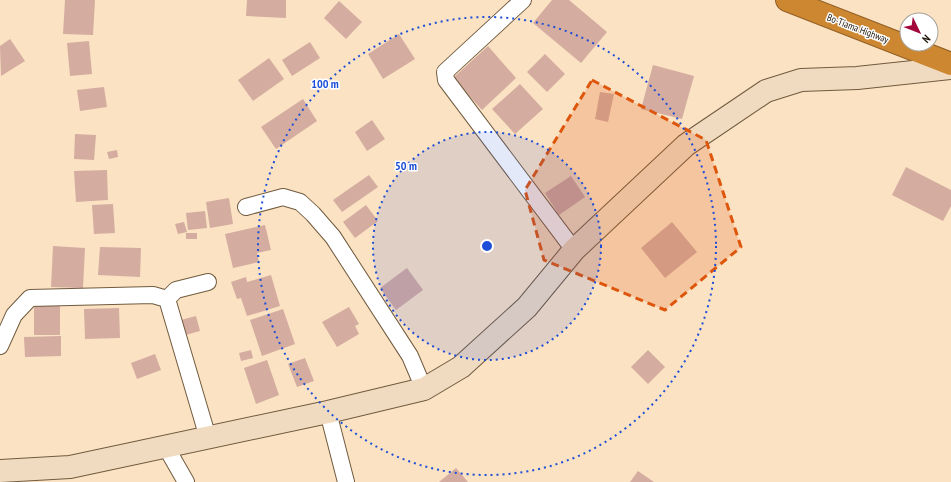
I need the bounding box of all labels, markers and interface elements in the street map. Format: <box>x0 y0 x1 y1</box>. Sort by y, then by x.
street label: Bo-Tiama Highway <box>825 11 891 46</box>
north arrow <box>899 12 939 52</box>
text: N <box>919 32 933 46</box>
text: 100 m <box>311 76 339 91</box>
text: 50 m <box>395 158 417 173</box>
centre of rings <box>480 239 494 253</box>

